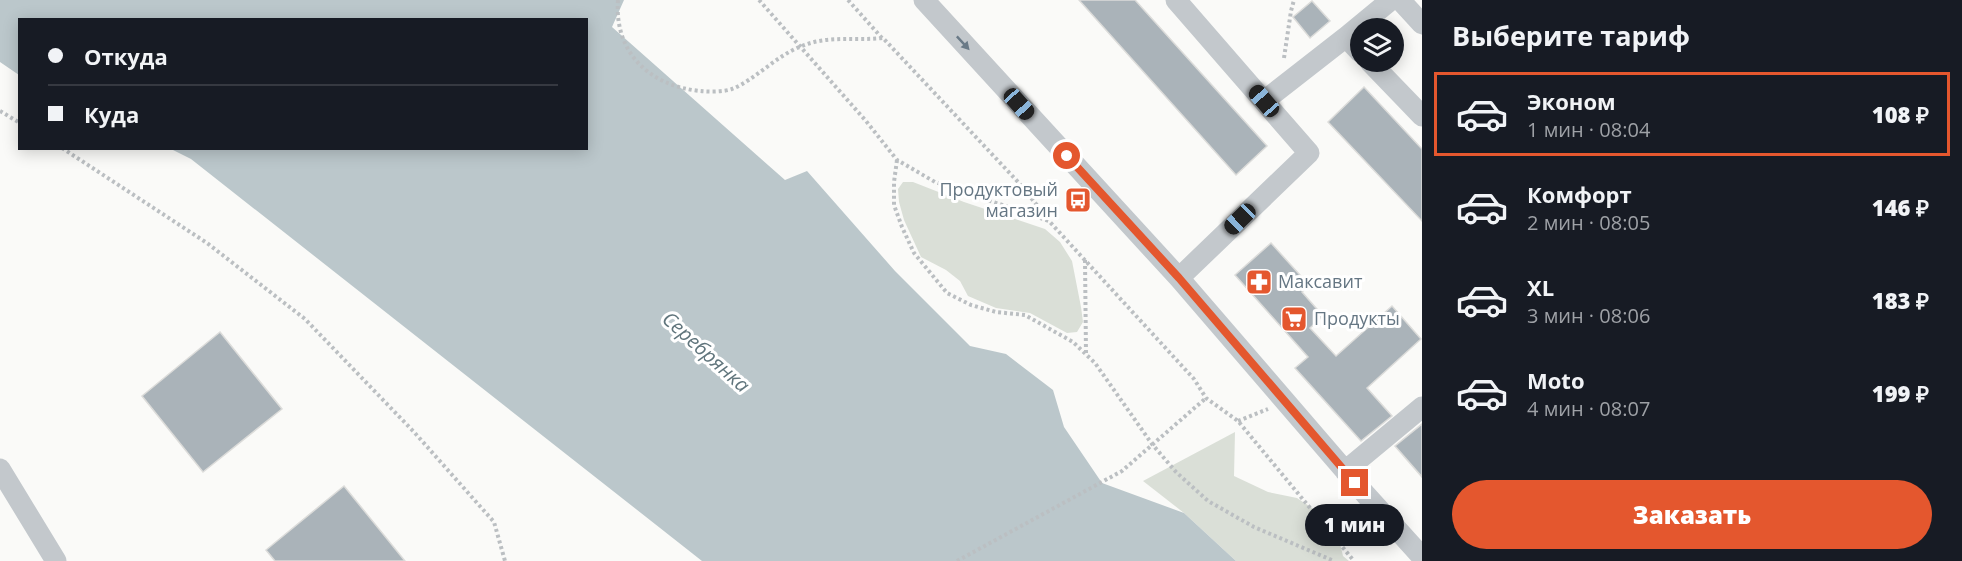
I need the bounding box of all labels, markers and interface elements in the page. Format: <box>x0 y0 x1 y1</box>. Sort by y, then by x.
text: Выберите тариф <box>1452 17 1690 54</box>
map controls <box>1350 18 1404 72</box>
button: layers <box>1350 18 1404 72</box>
one-way arrow <box>956 35 969 50</box>
text: Откуда <box>84 41 168 71</box>
car <box>1245 82 1283 120</box>
car <box>1000 85 1038 123</box>
text: Эконом <box>1527 86 1616 116</box>
icon: car <box>1455 87 1509 141</box>
text: Куда <box>84 99 139 129</box>
text: 108 ₽ <box>1872 99 1929 129</box>
text: 1 мин · 08:04 <box>1527 116 1650 143</box>
route start <box>1053 142 1080 169</box>
place label: Продуктовый магазин <box>939 177 1058 222</box>
text: Комфорт <box>1527 179 1632 209</box>
icon: car <box>1455 180 1509 234</box>
bus stop icon: Продуктовый магазин <box>1063 185 1093 215</box>
text: 146 ₽ <box>1872 192 1929 222</box>
car <box>1221 200 1259 238</box>
text: 2 мин · 08:05 <box>1527 209 1650 236</box>
pharmacy icon: Максавит <box>1244 267 1274 297</box>
place label: Максавит <box>1278 269 1363 293</box>
text: XL <box>1527 272 1554 302</box>
icon: car <box>1455 273 1509 327</box>
text: 183 ₽ <box>1872 285 1929 315</box>
text: 3 мин · 08:06 <box>1527 302 1650 329</box>
supermarket icon: Продукты <box>1279 304 1309 334</box>
water label: Серебрянка <box>657 305 756 398</box>
place label: Продукты <box>1314 306 1400 330</box>
text: Moto <box>1527 365 1585 395</box>
icon: car <box>1455 366 1509 420</box>
text: 199 ₽ <box>1872 378 1929 408</box>
text: 4 мин · 08:07 <box>1527 395 1650 422</box>
route end <box>1341 469 1368 496</box>
button: Заказать <box>1452 480 1932 549</box>
callout: 1 мин <box>1306 504 1404 546</box>
text: 1 мин <box>1324 511 1385 538</box>

